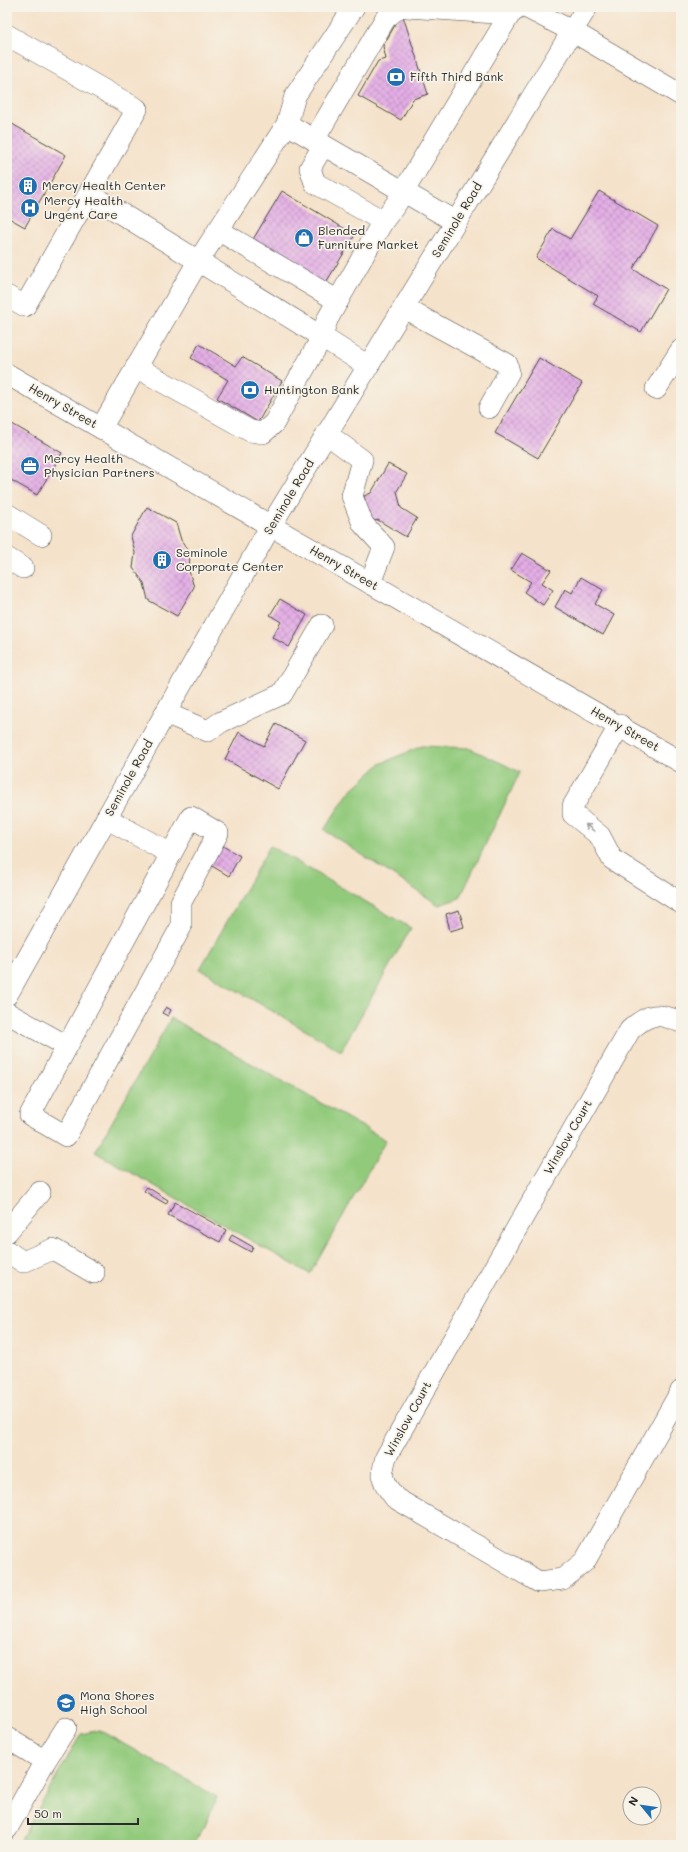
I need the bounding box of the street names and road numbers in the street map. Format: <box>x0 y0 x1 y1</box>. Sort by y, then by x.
street label: Seminole Road <box>427 178 485 260</box>
street label: Henry Street <box>26 379 101 431</box>
street label: Seminole Road <box>259 455 317 537</box>
street label: Henry Street <box>307 541 382 593</box>
street label: Henry Street <box>588 702 663 754</box>
street label: Seminole Road <box>100 736 156 819</box>
street label: Winslow Court <box>539 1096 595 1177</box>
street label: Winslow Court <box>380 1378 434 1459</box>

